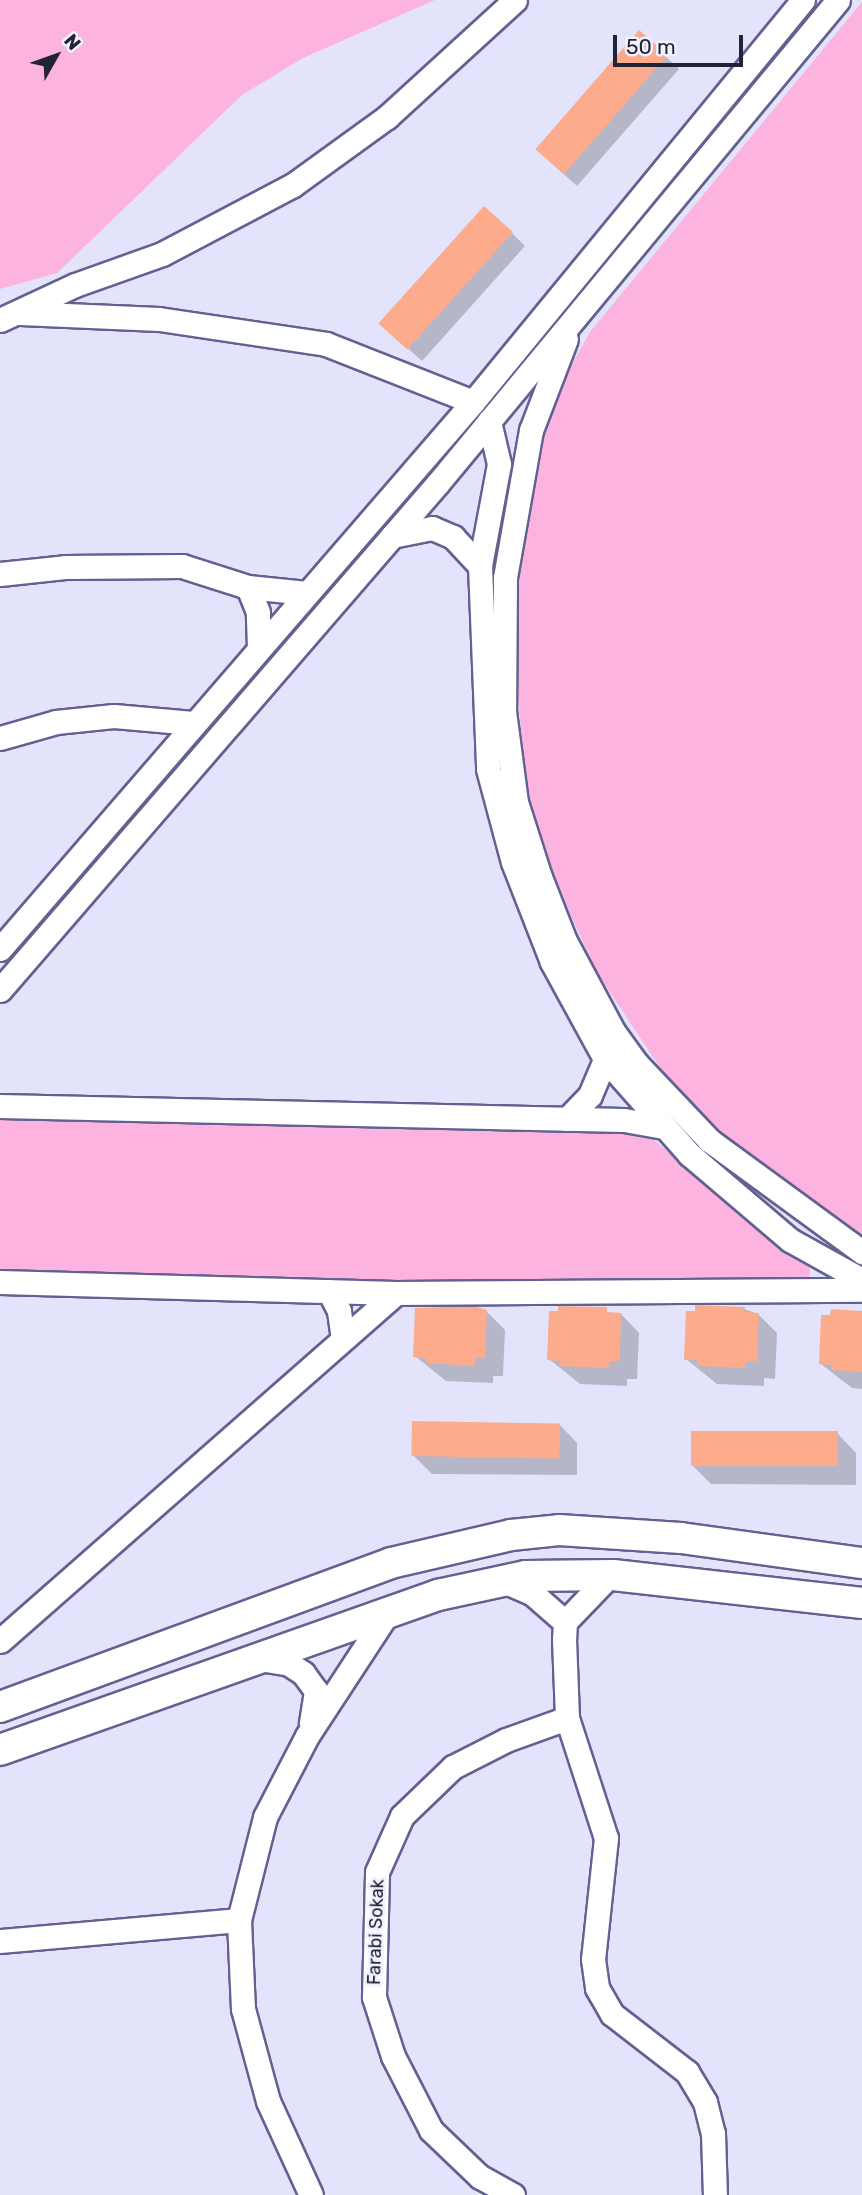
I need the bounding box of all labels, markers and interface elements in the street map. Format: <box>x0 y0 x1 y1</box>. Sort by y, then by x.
north arrow <box>21 21 91 91</box>
scale bar <box>617 21 746 65</box>
text: N <box>59 30 86 55</box>
text: 50 m <box>626 34 676 59</box>
street label: Farabi Sokak <box>363 1879 389 1985</box>

